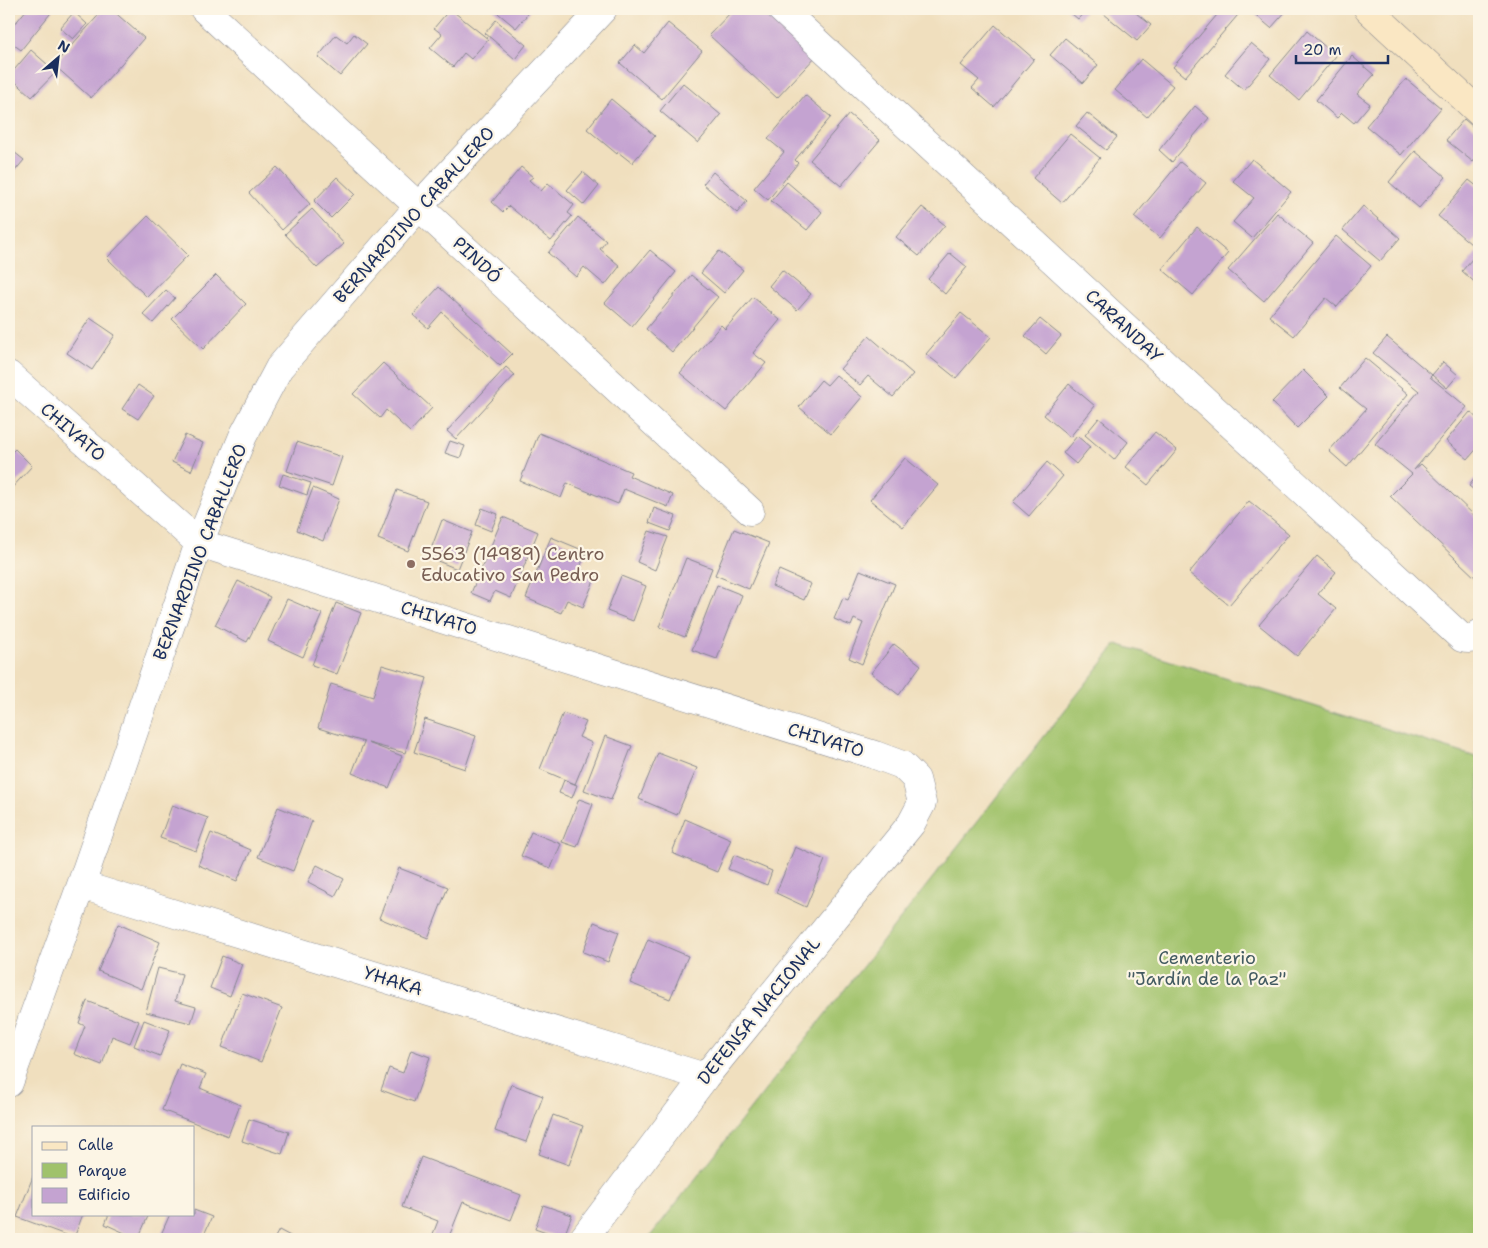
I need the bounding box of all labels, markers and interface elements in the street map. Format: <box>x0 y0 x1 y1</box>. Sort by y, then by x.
north arrow <box>32 32 82 82</box>
scale bar <box>1296 32 1388 64</box>
text: N <box>55 36 73 57</box>
text: 20 m <box>1303 40 1342 60</box>
street label: BERNARDINO CABALLERO <box>328 121 500 309</box>
street label: PINDÓ <box>447 231 507 289</box>
street label: CARANDAY <box>1080 284 1168 368</box>
street label: CHIVATO <box>35 397 111 467</box>
street label: BERNARDINO CABALLERO <box>148 440 252 664</box>
place label: 5563 (14989) Centro Educativo San Pedro <box>421 542 604 587</box>
marker: 5563 (14989) Centro Educativo San Pedro <box>405 558 417 570</box>
street label: CHIVATO <box>398 595 480 641</box>
street label: CHIVATO <box>785 717 867 763</box>
street label: DEFENSA NACIONAL <box>692 932 826 1090</box>
park label: Cementerio "Jardín de la Paz" <box>1128 946 1286 991</box>
street label: YHAKA <box>360 961 426 1001</box>
legend <box>32 1126 195 1216</box>
text: Calle <box>78 1135 114 1155</box>
text: Parque <box>78 1161 127 1181</box>
text: Edificio <box>78 1185 130 1205</box>

